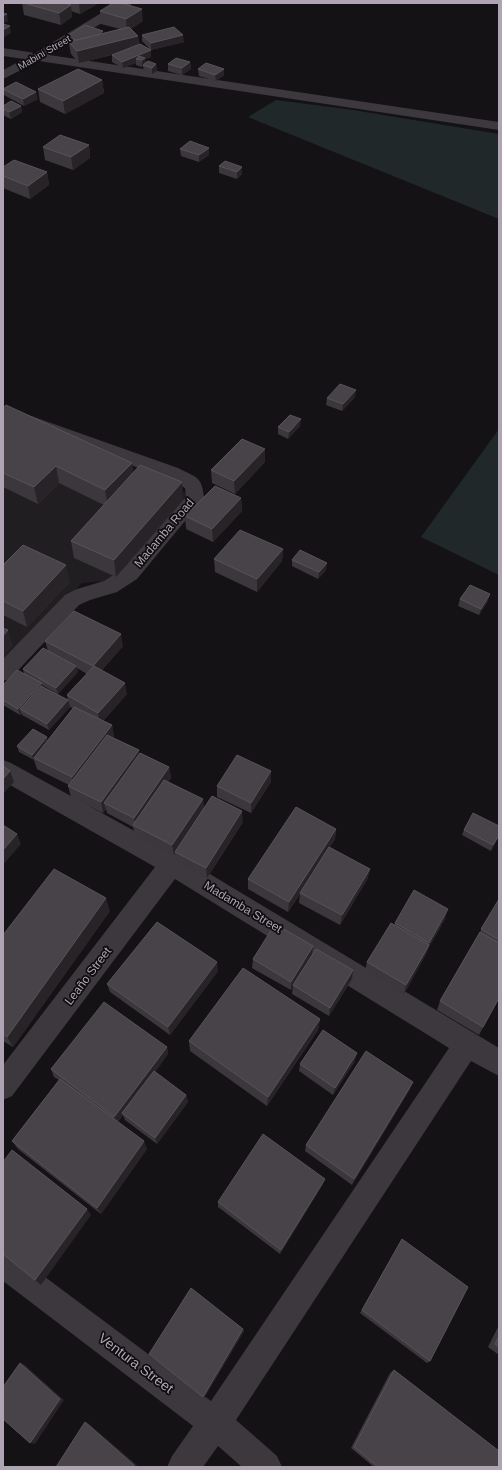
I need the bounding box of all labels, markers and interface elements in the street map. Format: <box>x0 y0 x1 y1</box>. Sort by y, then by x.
street label: Mabini Street <box>16 33 73 72</box>
street label: Madamba Road <box>131 496 197 570</box>
street label: Madamba Street <box>201 878 285 936</box>
street label: Leaño Street <box>62 944 115 1008</box>
street label: Ventura Street <box>95 1330 177 1396</box>

